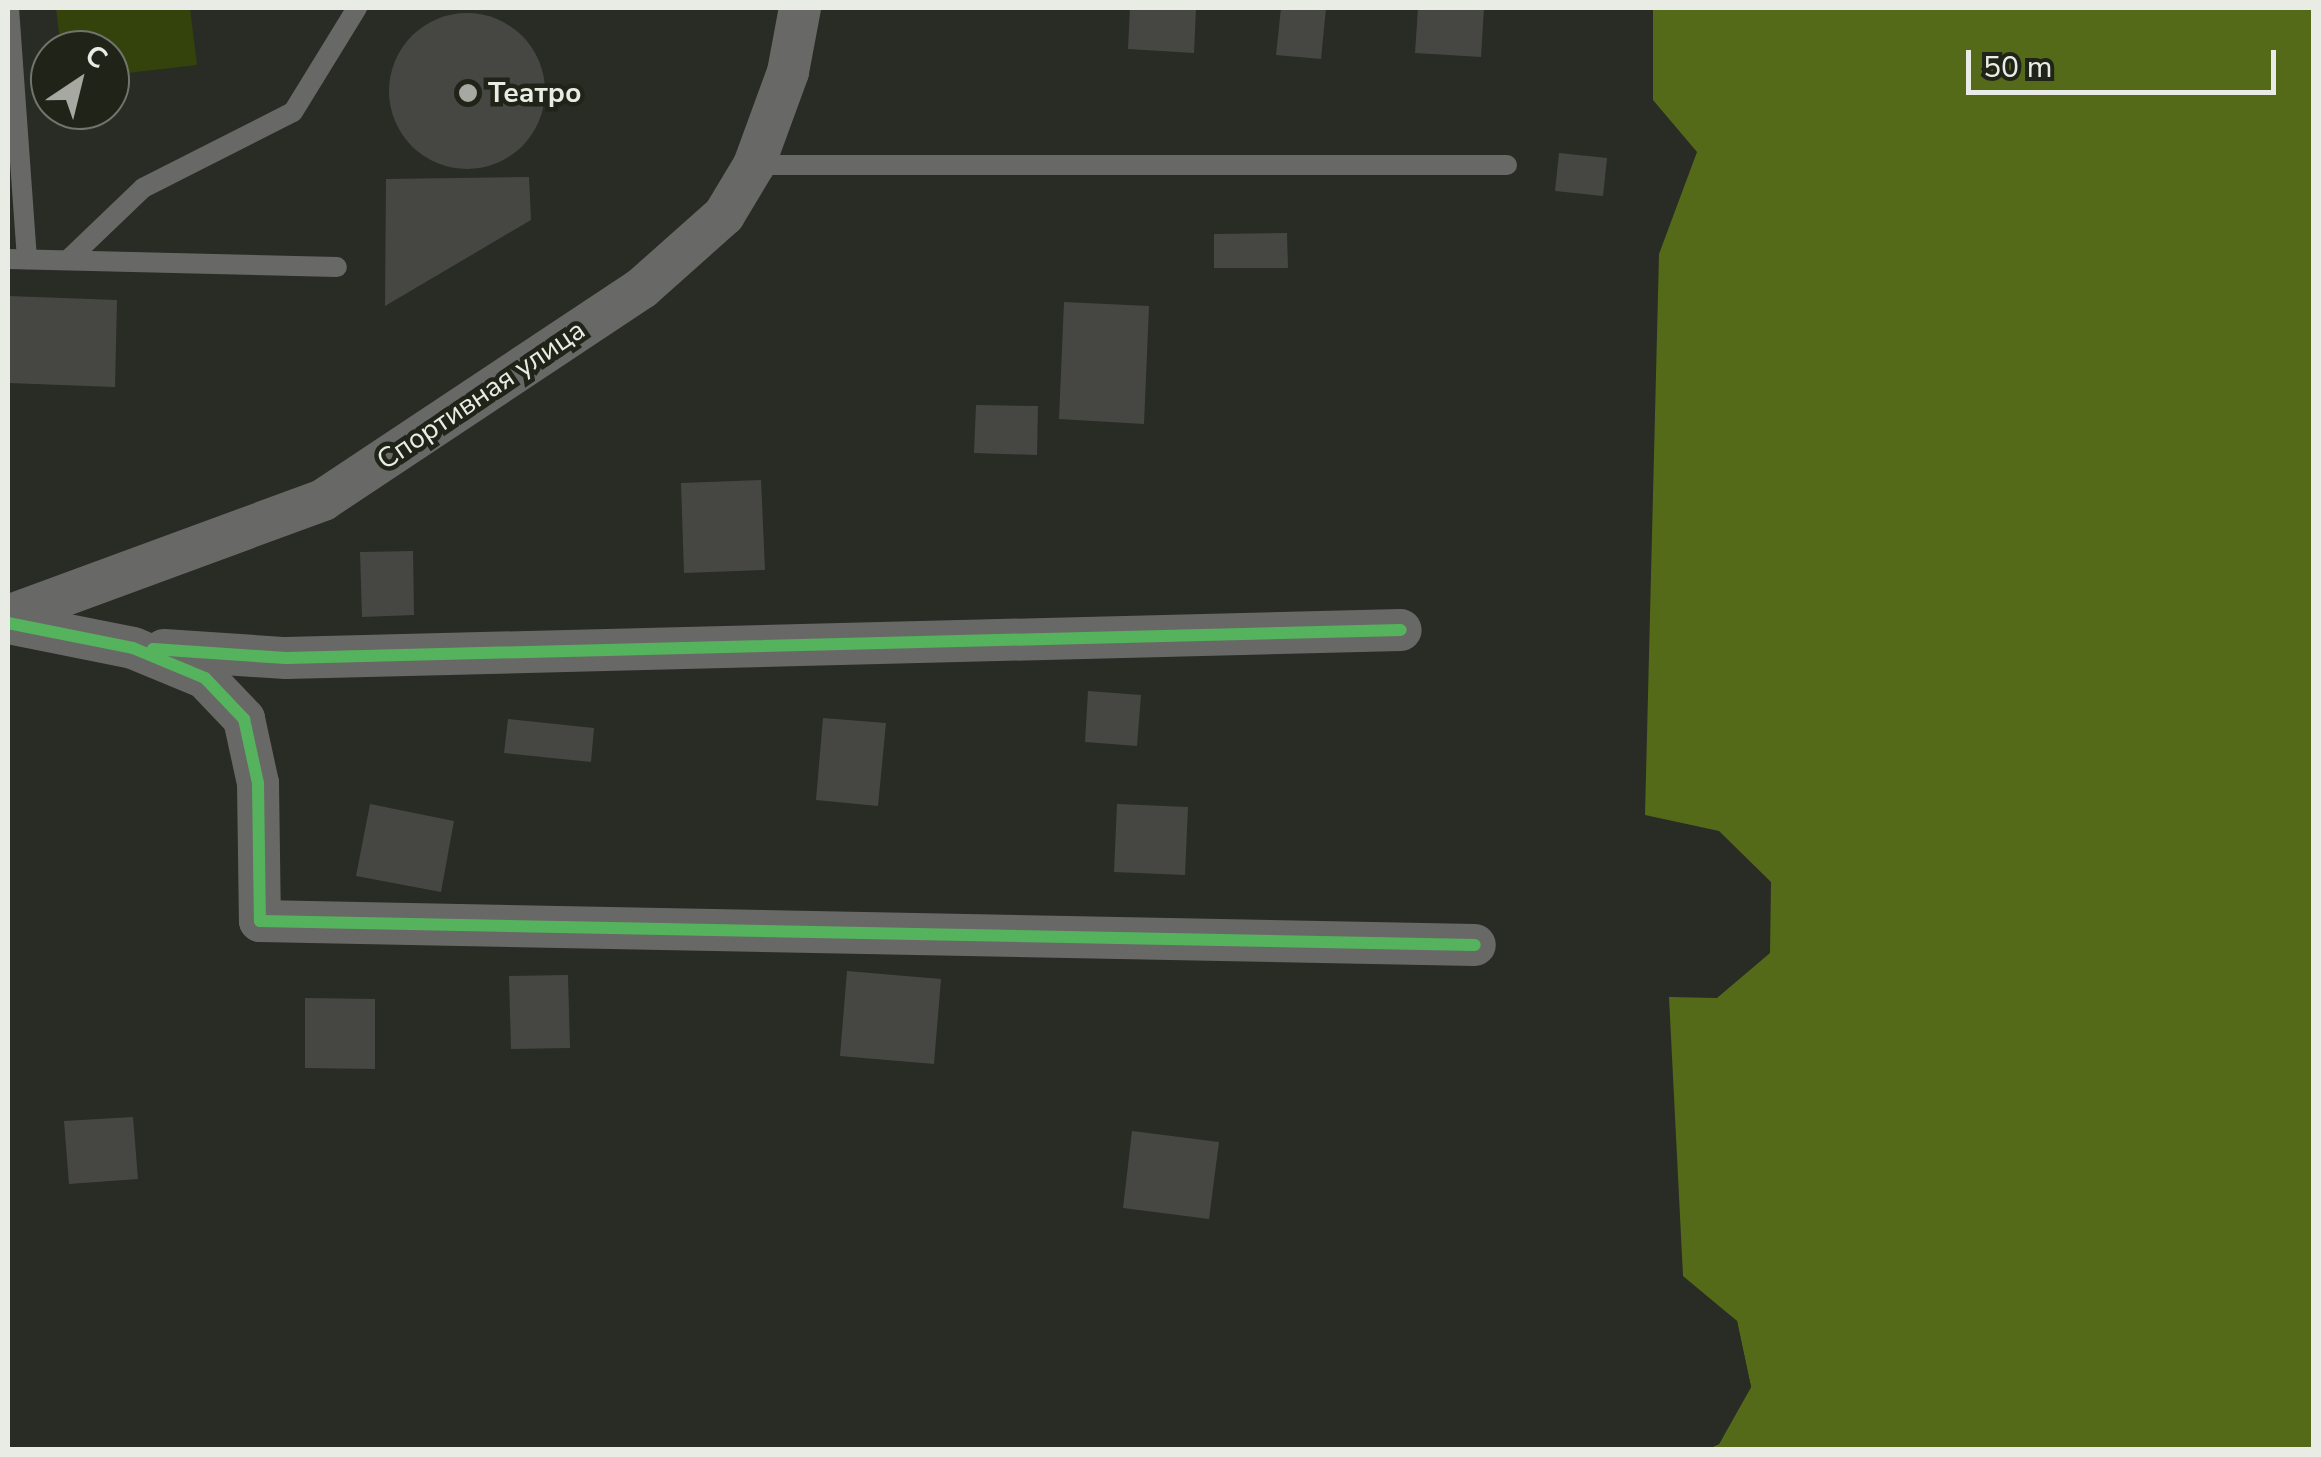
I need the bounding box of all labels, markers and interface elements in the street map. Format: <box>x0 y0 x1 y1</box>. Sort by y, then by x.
north arrow <box>30 30 130 130</box>
scale bar <box>1971 30 2281 92</box>
text: С <box>77 36 115 78</box>
text: 50 m <box>1983 47 2052 88</box>
place label: Театро <box>488 76 581 110</box>
marker: Театро <box>457 82 479 104</box>
street label: Спортивная улица <box>371 313 591 477</box>

